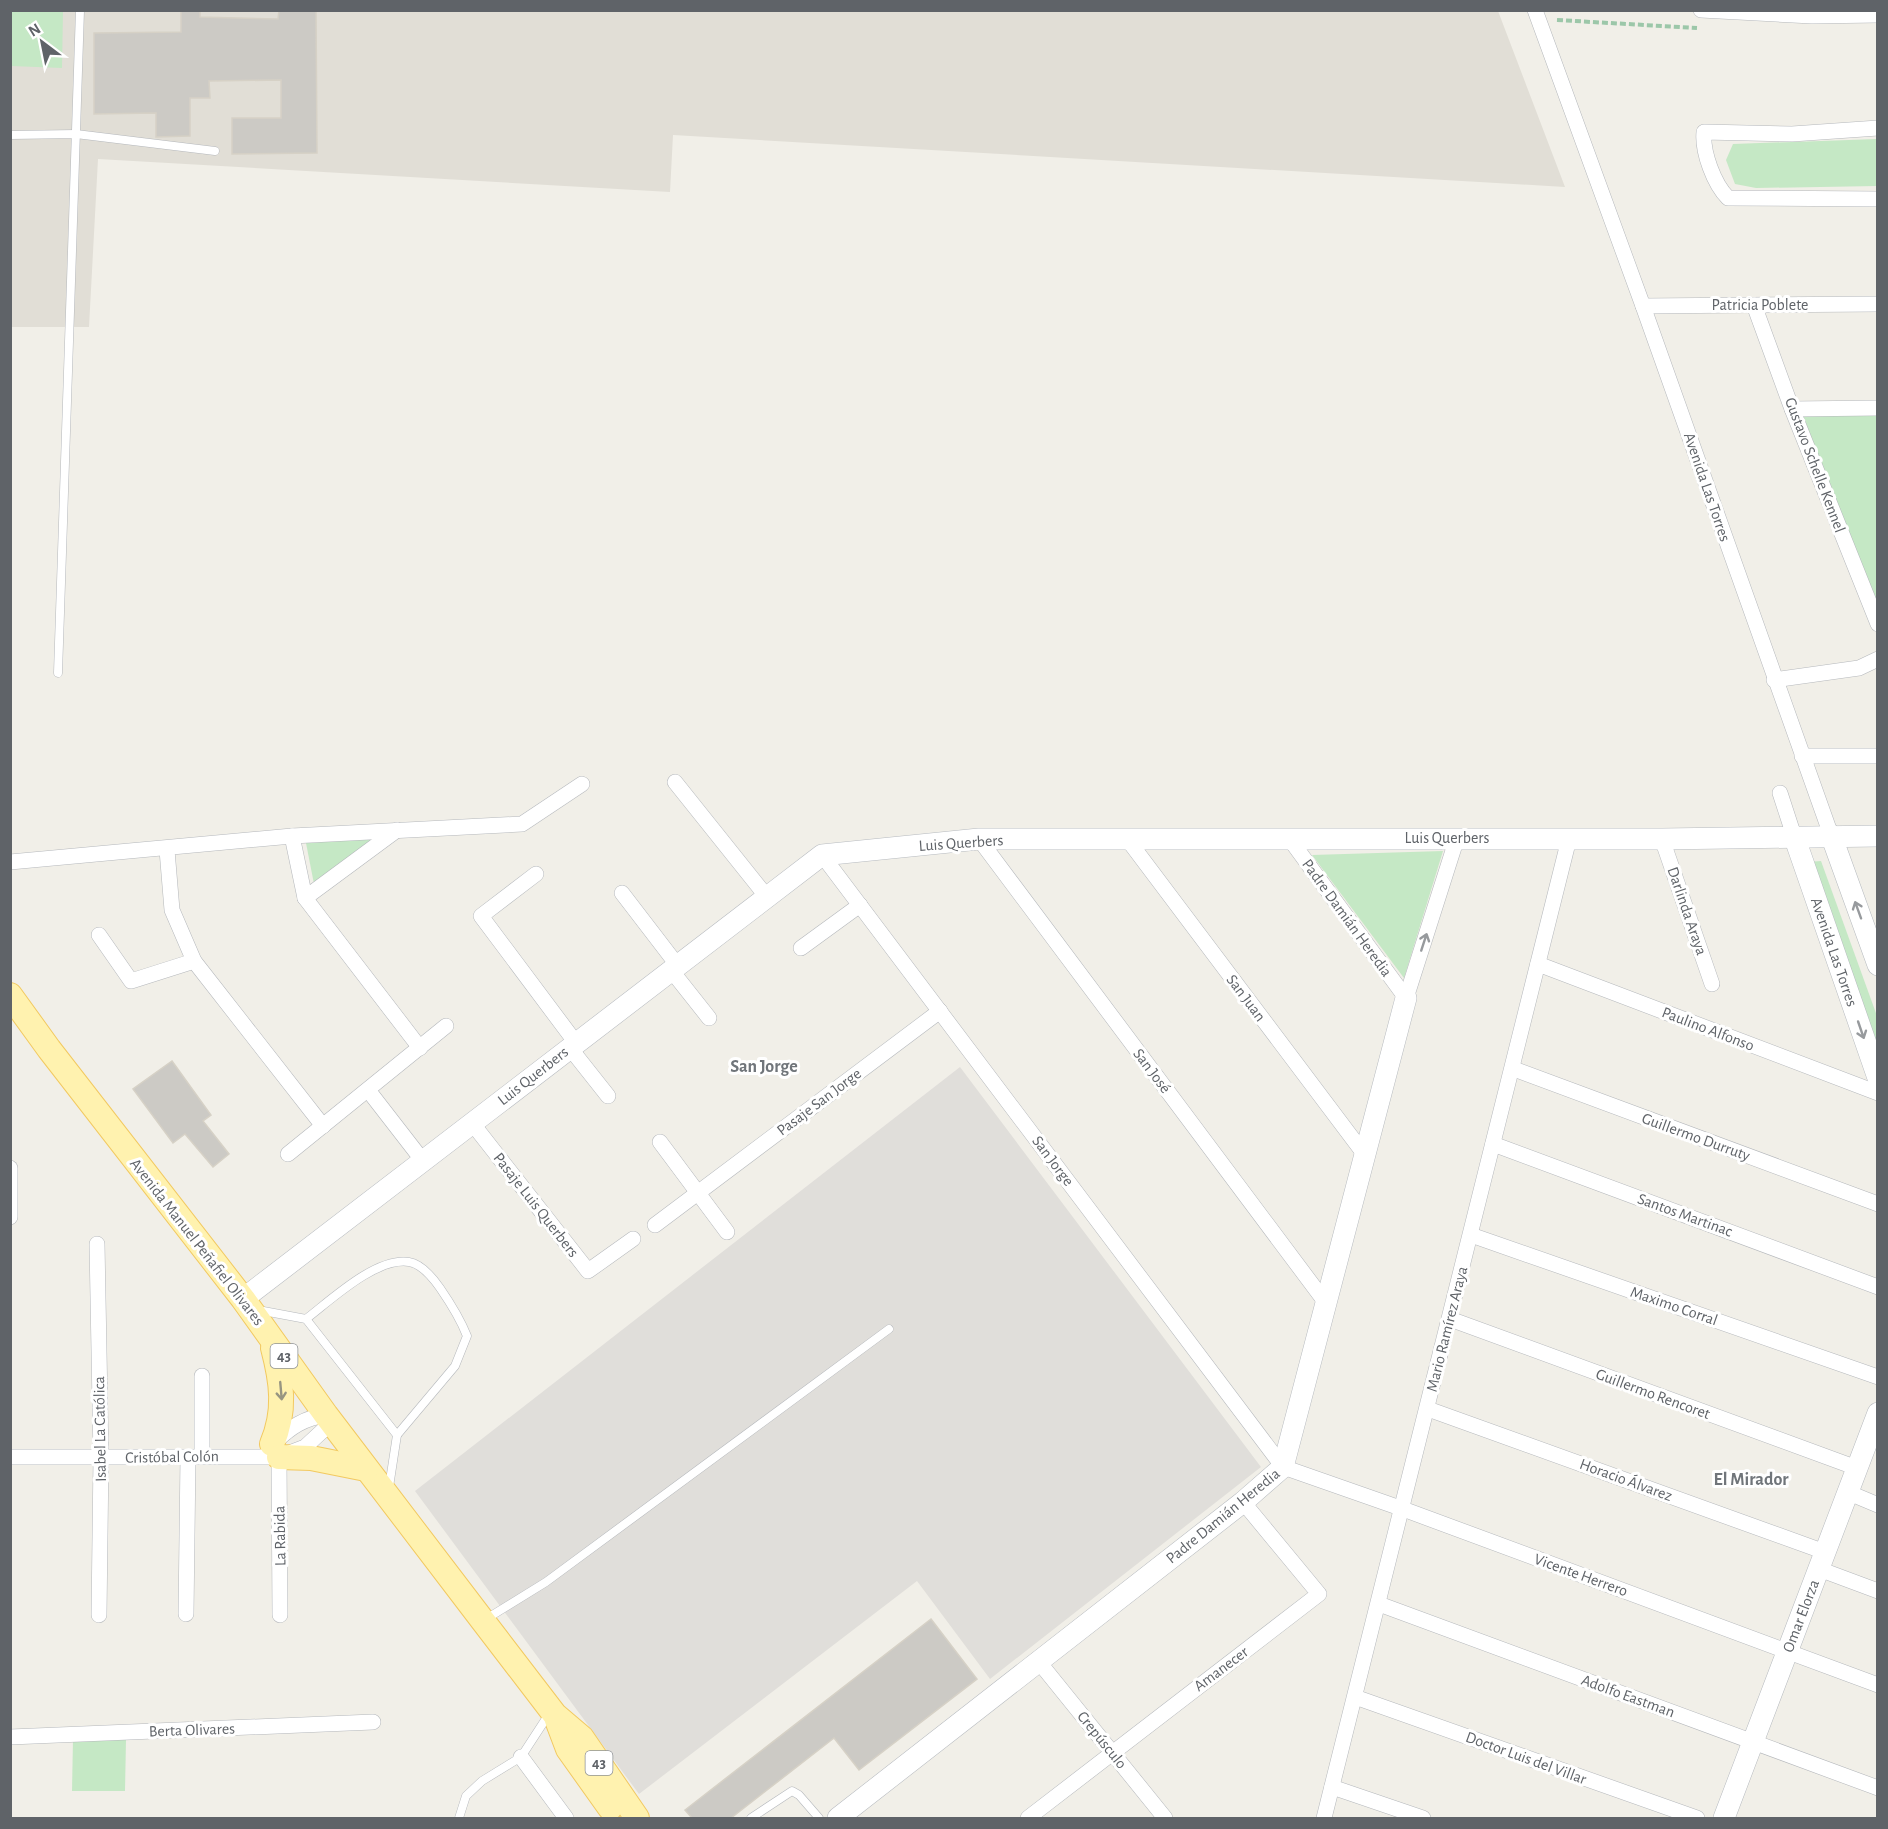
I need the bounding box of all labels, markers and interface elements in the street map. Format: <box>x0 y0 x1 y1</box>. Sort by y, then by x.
north arrow <box>12 12 72 72</box>
text: N <box>26 20 44 40</box>
street label: Patricia Poblete <box>1712 297 1808 313</box>
street label: Gustavo Schelle Kennel <box>1782 395 1848 535</box>
street label: Avenida Las Torres <box>1681 430 1733 544</box>
street label: Luis Querbers <box>1405 830 1489 847</box>
street label: Luis Querbers <box>918 832 1004 855</box>
street label: Padre Damián Heredia <box>1299 856 1395 980</box>
street label: Darlinda Araya <box>1663 865 1710 958</box>
street label: Avenida Las Torres <box>1808 895 1860 1009</box>
one-way arrow <box>1851 901 1862 920</box>
one-way arrow <box>1419 933 1430 952</box>
street label: San Juan <box>1223 972 1269 1024</box>
street label: Paulino Alfonso <box>1660 1004 1757 1054</box>
one-way arrow <box>1856 1020 1867 1039</box>
street label: Luis Querbers <box>495 1044 572 1109</box>
street label: San José <box>1130 1046 1174 1096</box>
district label: San Jorge <box>730 1058 798 1076</box>
street label: Pasaje San Jorge <box>774 1065 865 1140</box>
street label: Guillermo Durruty <box>1639 1110 1752 1165</box>
street label: San Jorge <box>1029 1133 1077 1189</box>
street label: Pasaje Luis Querbers <box>490 1150 582 1261</box>
street label: Avenida Manuel Peñafiel Olivares <box>127 1156 267 1329</box>
street label: Santos Martinac <box>1635 1190 1735 1240</box>
street label: Mario Ramírez Araya <box>1424 1265 1471 1394</box>
street label: Maximo Corral <box>1628 1284 1720 1328</box>
road number: 43 <box>270 1344 298 1368</box>
street label: Guillermo Rencoret <box>1594 1366 1712 1422</box>
street label: Isabel La Católica <box>91 1376 109 1482</box>
one-way arrow <box>276 1380 287 1400</box>
street label: Cristóbal Colón <box>125 1448 219 1466</box>
street label: Horacio Álvarez <box>1578 1454 1676 1504</box>
street label: Padre Damián Heredia <box>1163 1465 1283 1567</box>
district label: El Mirador <box>1713 1471 1789 1489</box>
street label: La Rabida <box>271 1506 289 1566</box>
street label: Vicente Herrero <box>1532 1551 1630 1599</box>
street label: Omar Elorza <box>1780 1577 1822 1655</box>
street label: Amanecer <box>1191 1643 1252 1694</box>
street label: Adolfo Eastman <box>1579 1672 1677 1720</box>
street label: Crepúsculo <box>1074 1708 1130 1772</box>
street label: Berta Olivares <box>149 1720 235 1740</box>
street label: Doctor Luis del Villar <box>1463 1729 1589 1788</box>
road number: 43 <box>586 1751 612 1775</box>

